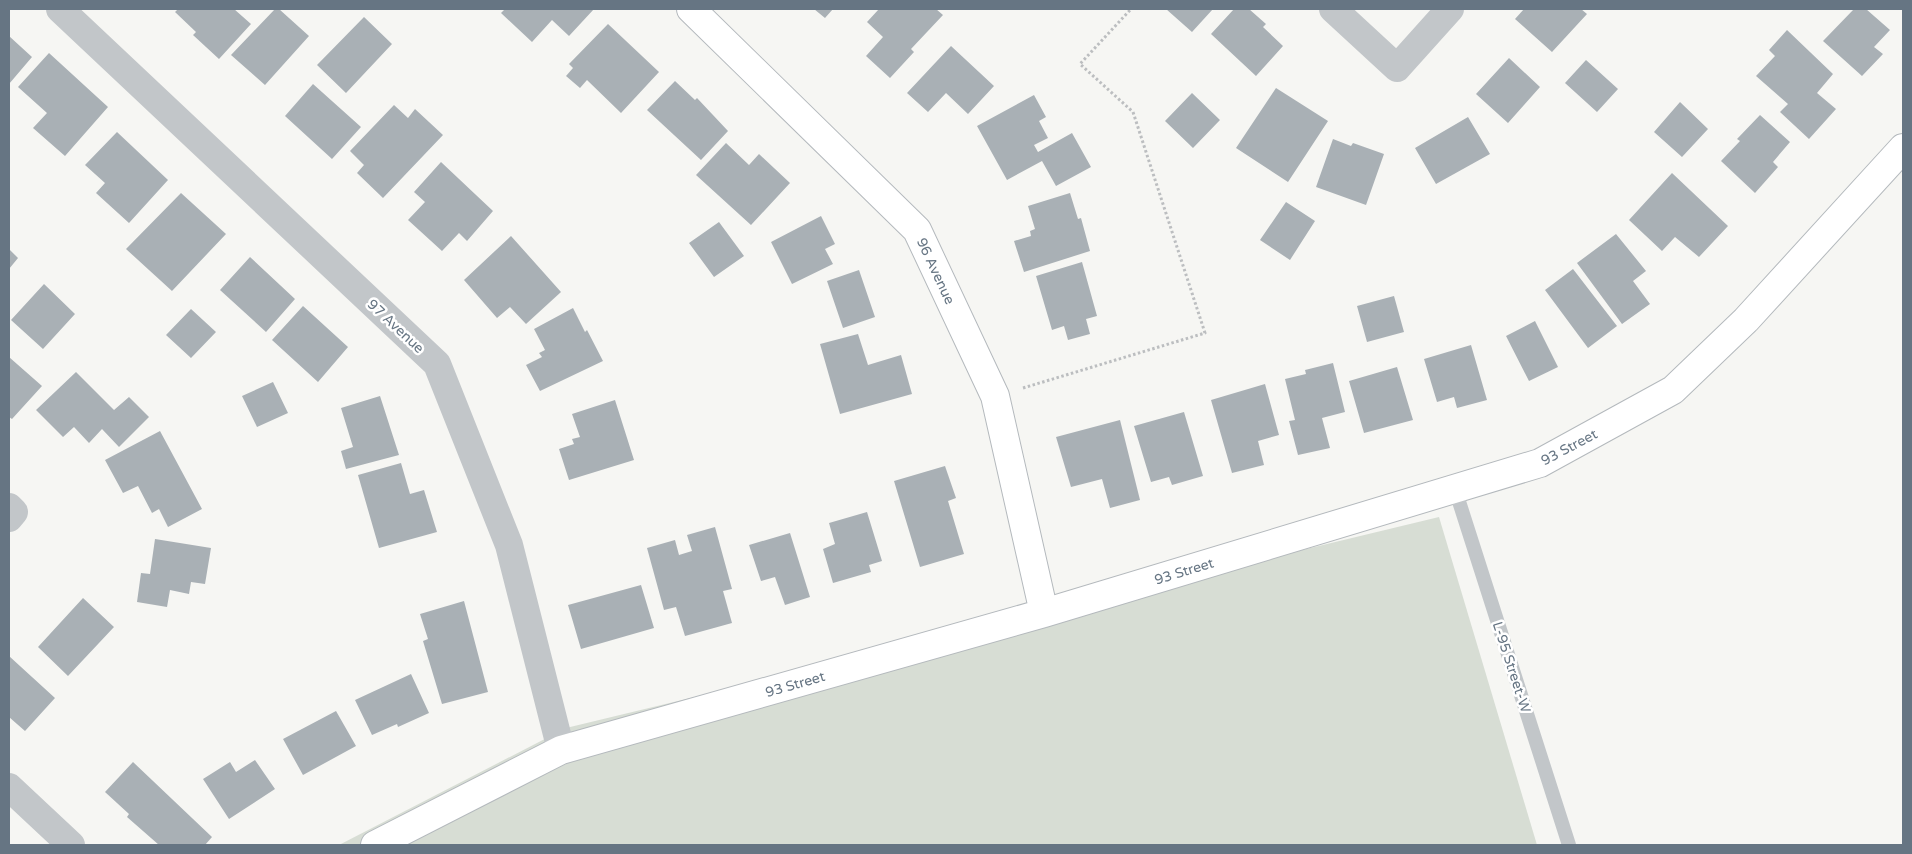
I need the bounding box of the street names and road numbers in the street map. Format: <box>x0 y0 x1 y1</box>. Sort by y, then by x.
street label: 96 Avenue <box>913 235 958 307</box>
street label: 97 Avenue <box>364 296 428 357</box>
street label: 93 Street <box>1538 425 1601 469</box>
street label: 93 Street <box>1152 554 1217 589</box>
street label: L-95 Street-W <box>1489 619 1534 715</box>
street label: 93 Street <box>763 668 828 701</box>

